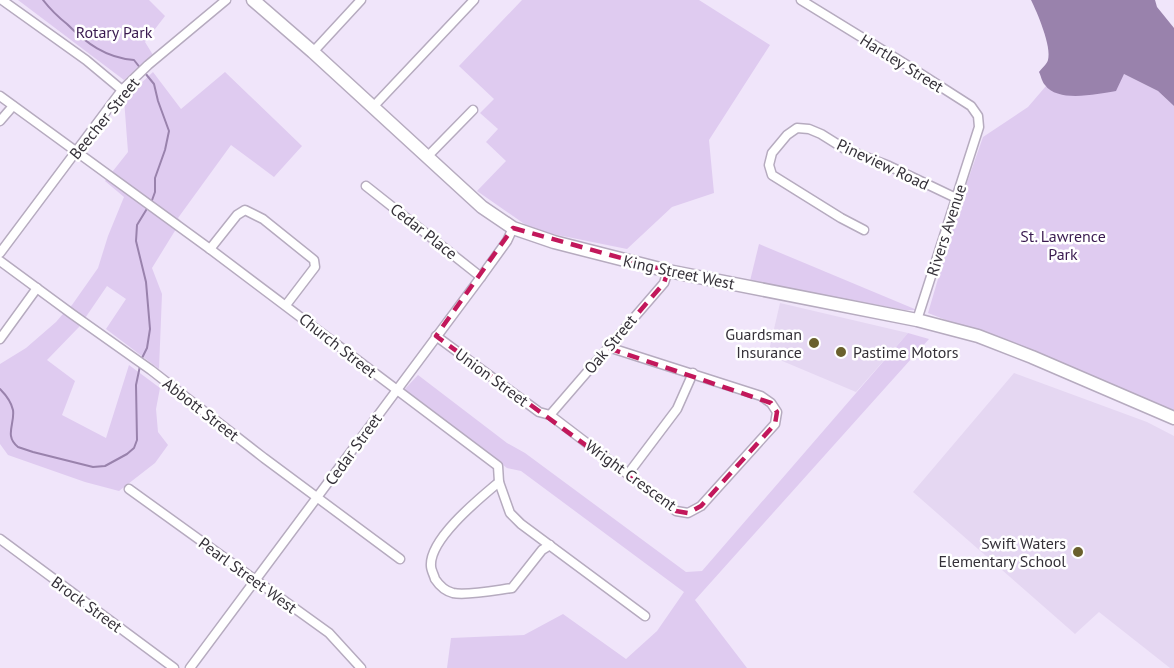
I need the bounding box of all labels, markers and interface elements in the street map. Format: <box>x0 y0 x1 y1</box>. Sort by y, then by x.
park label: Rotary Park <box>76 22 153 42</box>
street label: Hartley Street <box>857 29 948 97</box>
street label: Beecher Street <box>65 72 144 163</box>
street label: Pineview Road <box>834 134 932 194</box>
street label: Rivers Avenue <box>922 182 970 278</box>
street label: Cedar Place <box>387 199 461 263</box>
park label: St. Lawrence Park <box>1020 226 1106 264</box>
street label: King Street West <box>621 250 737 294</box>
street label: Church Street <box>295 308 381 382</box>
street label: Oak Street <box>579 310 641 378</box>
place label: Guardsman Insurance <box>725 324 802 362</box>
marker: Guardsman Insurance <box>807 336 821 350</box>
place label: Pastime Motors <box>853 342 959 362</box>
street label: Union Street <box>451 344 533 411</box>
marker: Pastime Motors <box>834 345 848 359</box>
street label: Abbott Street <box>159 373 244 445</box>
street label: Cedar Street <box>320 409 386 489</box>
street label: Wright Crescent <box>582 435 681 515</box>
street label: Pearl Street West <box>195 533 301 618</box>
place label: Swift Waters Elementary School <box>939 533 1066 571</box>
marker: Swift Waters Elementary School <box>1071 545 1085 559</box>
street label: Brock Street <box>48 572 127 637</box>

